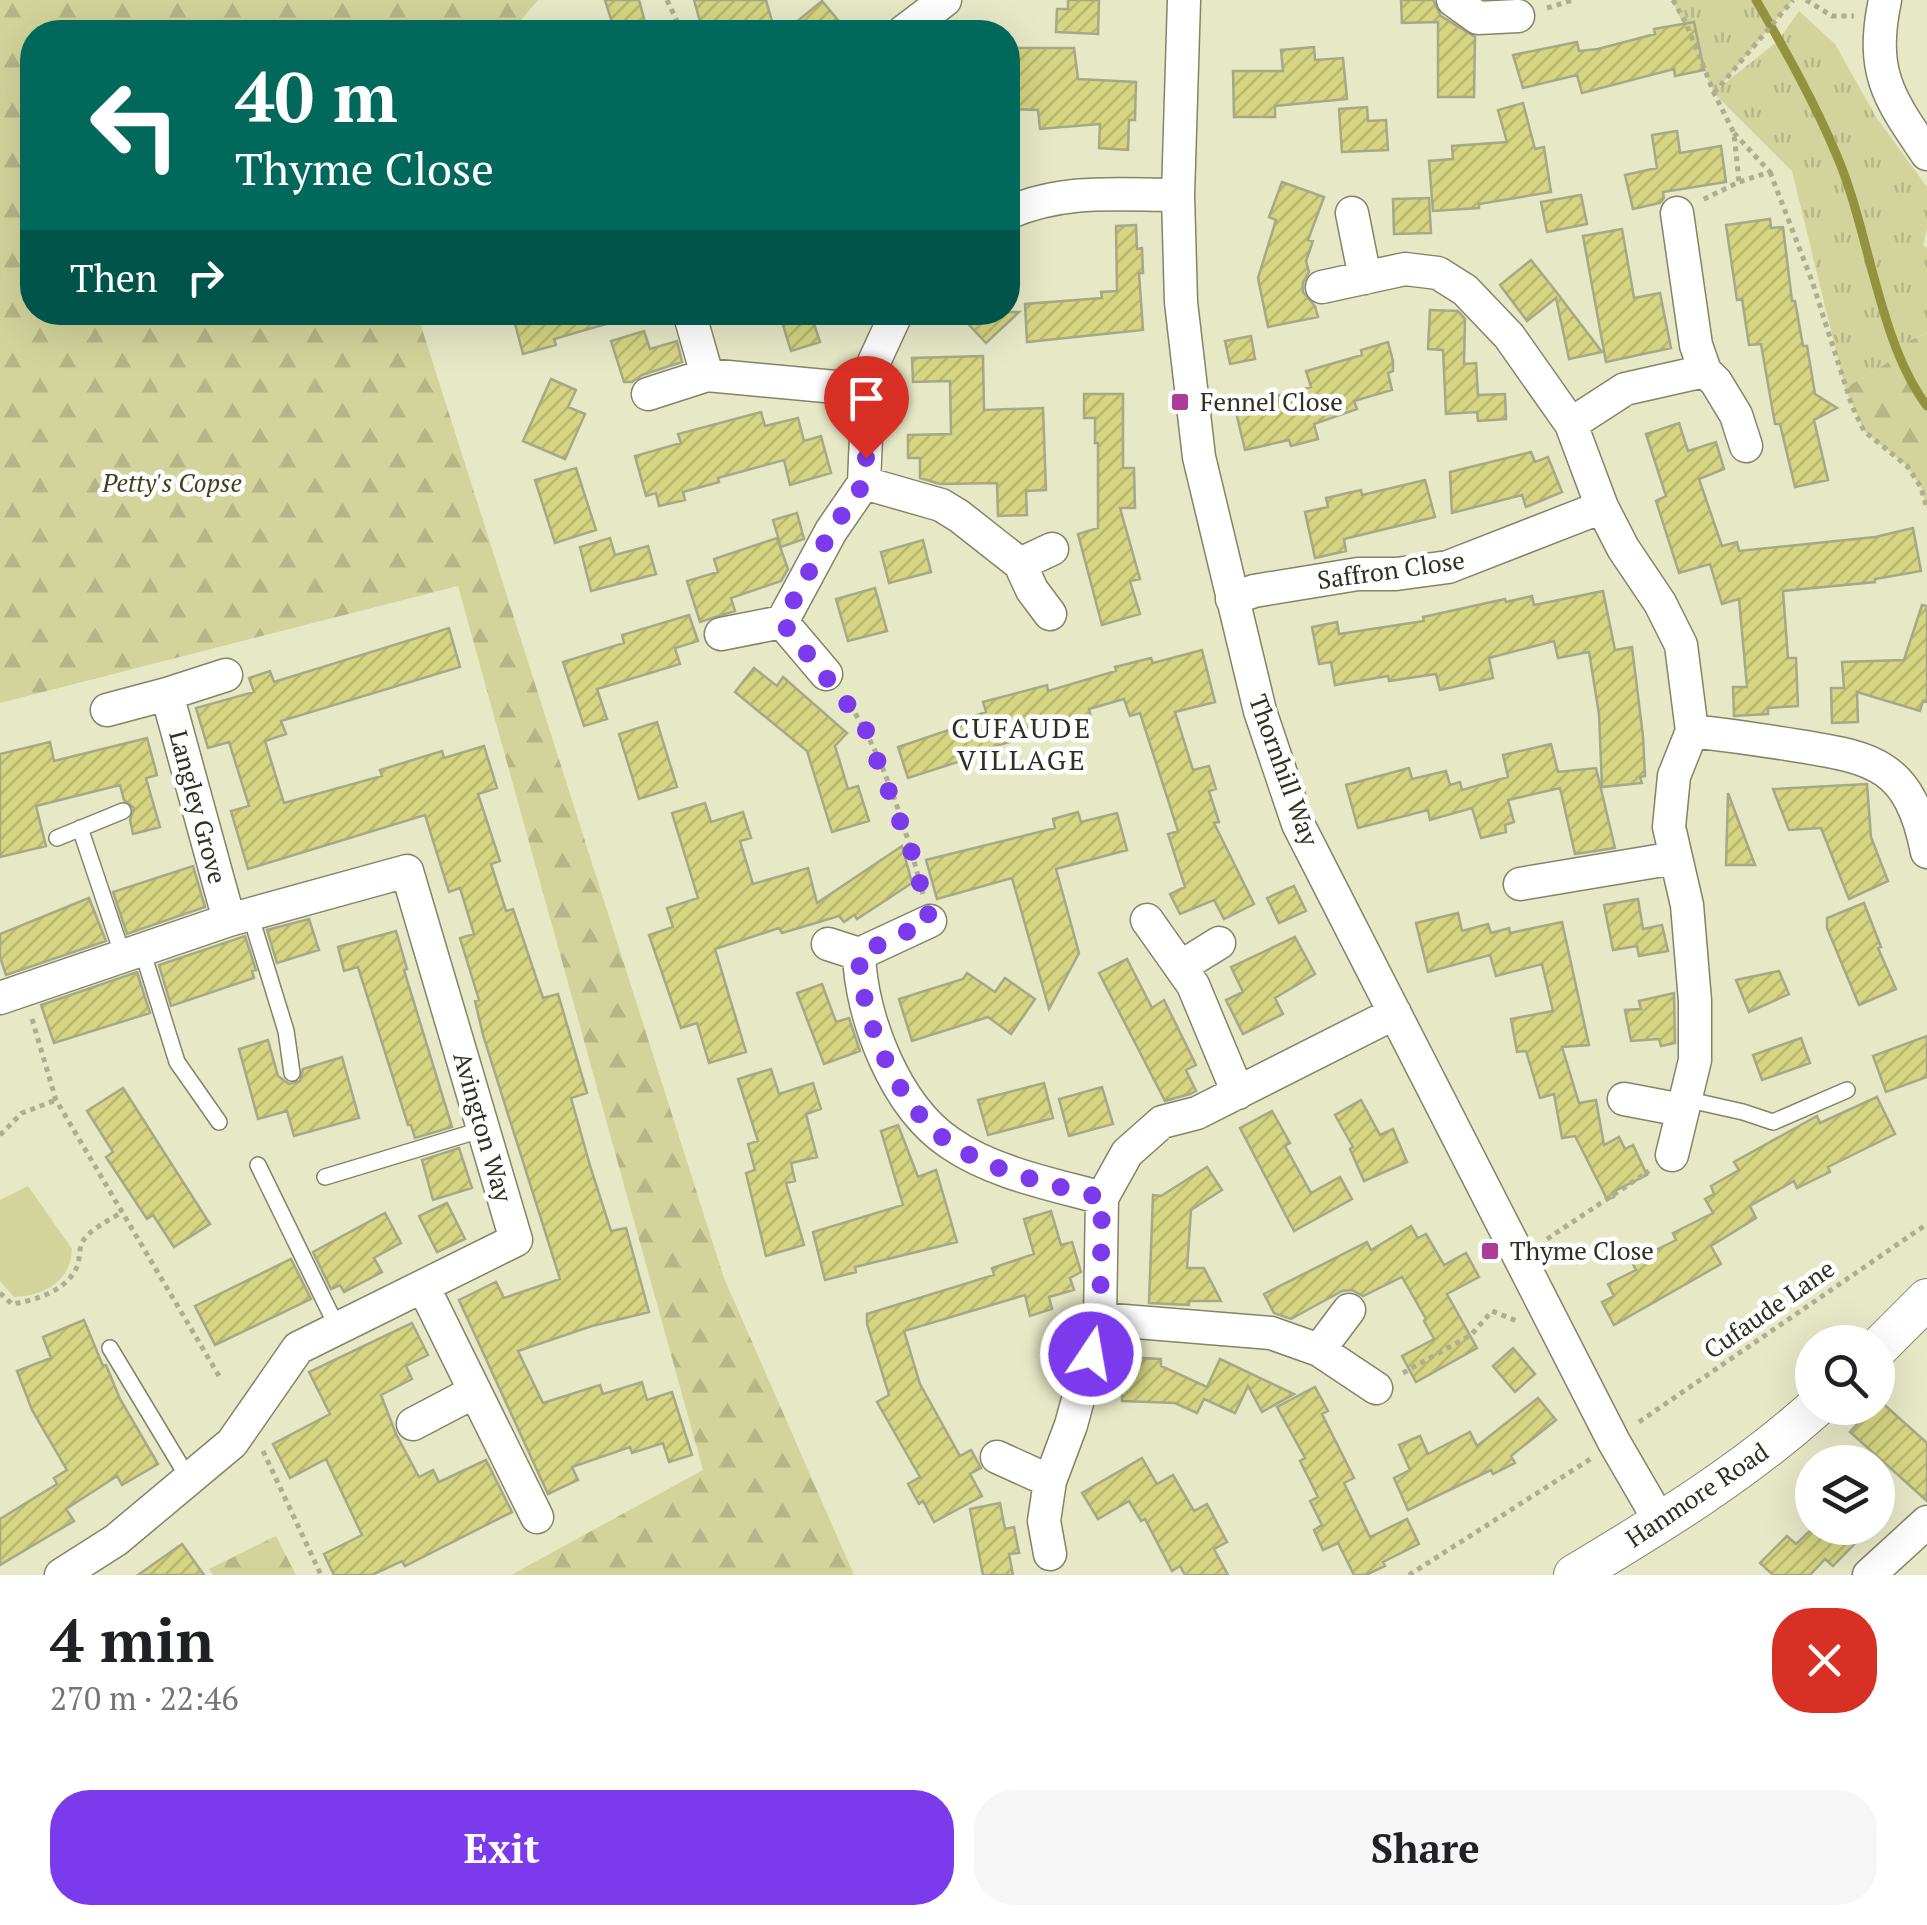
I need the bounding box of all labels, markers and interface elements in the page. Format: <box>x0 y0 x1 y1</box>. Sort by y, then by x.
text: 40 m <box>235 49 398 142</box>
icon: left <box>70 60 200 190</box>
text: Thyme Close <box>235 138 494 198</box>
icon: right <box>178 250 233 305</box>
text: Then <box>70 253 158 303</box>
pin <box>824 356 909 459</box>
icon: arrive <box>839 371 894 426</box>
place label: Fennel Close <box>1200 385 1343 418</box>
marker: Fennel Close <box>1169 391 1191 413</box>
park label: Petty's Copse <box>101 466 242 499</box>
street label: Saffron Close <box>1315 543 1467 596</box>
street label: Thornhill Way <box>1242 690 1327 850</box>
district label: CUFAUDE VILLAGE <box>951 709 1093 778</box>
street label: Langley Grove <box>162 726 235 887</box>
street label: Avington Way <box>446 1048 521 1206</box>
place label: Thyme Close <box>1510 1234 1654 1267</box>
marker: Thyme Close <box>1479 1240 1501 1262</box>
street label: Cufaude Lane <box>1697 1251 1841 1366</box>
position arrow <box>1039 1302 1143 1406</box>
map controls <box>1795 1325 1895 1545</box>
button: search <box>1795 1325 1895 1425</box>
street label: Hanmore Road <box>1619 1435 1774 1554</box>
button: layers <box>1795 1445 1895 1545</box>
text: 4 min <box>50 1600 214 1679</box>
button: close <box>1772 1608 1877 1713</box>
text: 270 m · 22:46 <box>50 1677 238 1719</box>
button: Exit <box>50 1790 954 1905</box>
button: Share <box>974 1790 1877 1905</box>

